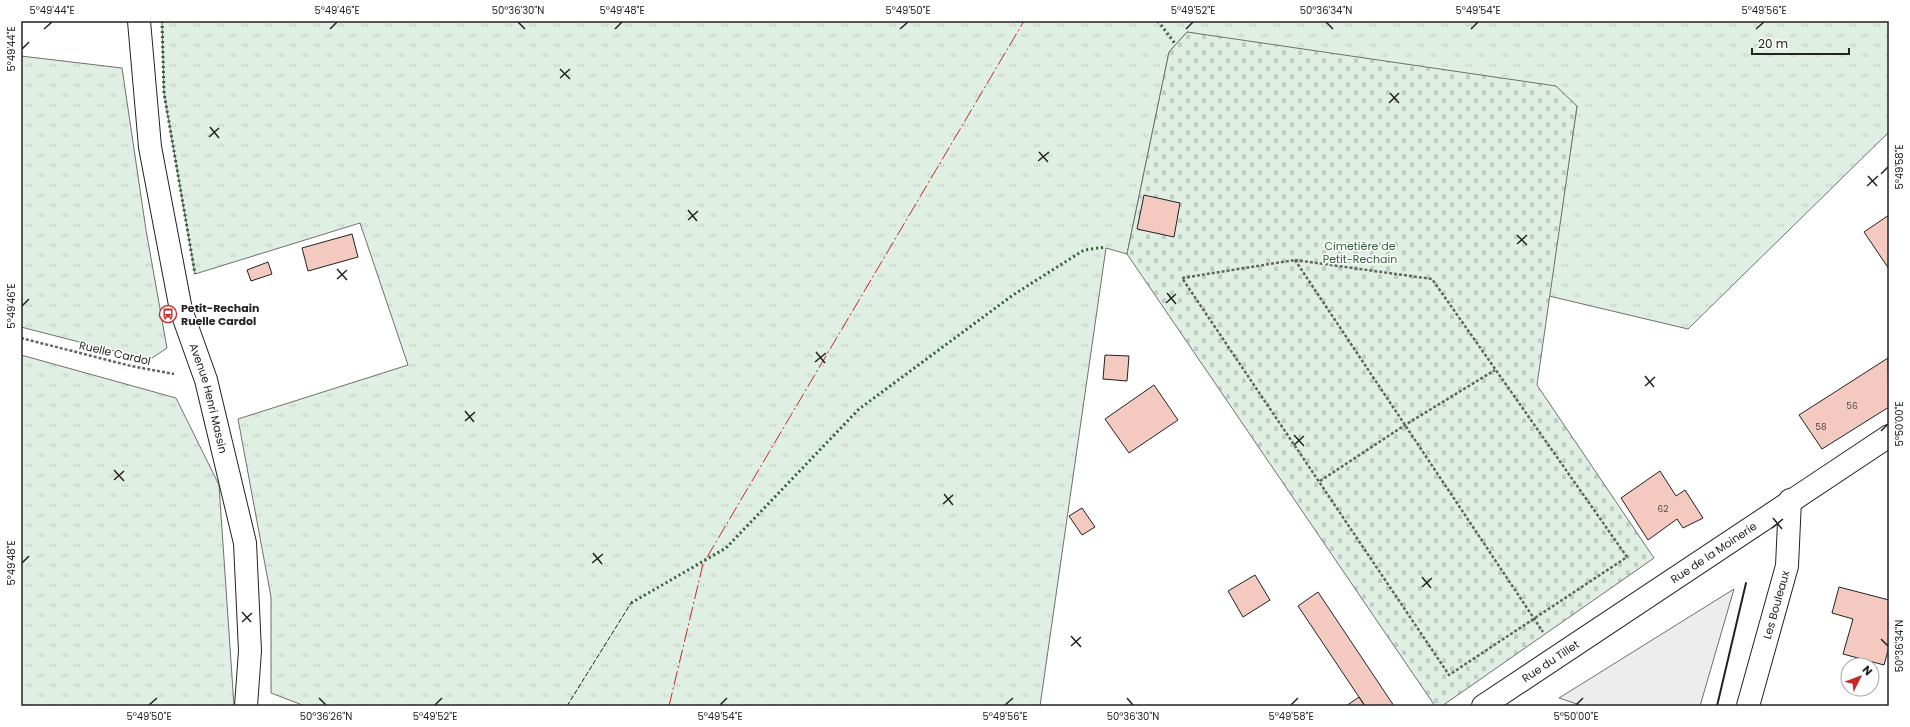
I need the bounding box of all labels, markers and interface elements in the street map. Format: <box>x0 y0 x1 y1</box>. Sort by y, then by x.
text: 5°49'44"E <box>29 3 75 18</box>
text: 5°49'46"E <box>314 3 360 18</box>
text: 50°36'30"N <box>492 3 544 18</box>
text: 5°49'48"E <box>599 3 645 18</box>
text: 5°49'50"E <box>885 3 931 18</box>
text: 5°49'52"E <box>1171 3 1215 18</box>
text: 50°36'34"N <box>1300 3 1352 18</box>
text: 5°49'54"E <box>1455 3 1501 18</box>
text: 5°49'56"E <box>1741 3 1787 18</box>
text: 5°49'44"E <box>4 26 19 72</box>
scale bar <box>1752 30 1849 56</box>
text: 20 m <box>1758 35 1788 52</box>
text: 5°49'58"E <box>1892 144 1907 190</box>
park label: Cimetière de Petit-Rechain <box>1323 238 1397 267</box>
text: 5°49'46"E <box>4 283 19 329</box>
place label: Petit-Rechain Ruelle Cardol <box>181 300 259 329</box>
bus stop icon: Petit-Rechain Ruelle Cardol <box>158 304 178 324</box>
street label: Ruelle Cardol <box>78 337 152 369</box>
street label: Avenue Henri Massin <box>185 341 231 455</box>
house number: 56 <box>1846 400 1858 412</box>
text: 5°50'00"E <box>1892 401 1907 447</box>
house number: 58 <box>1815 421 1827 433</box>
house number: 62 <box>1658 503 1668 515</box>
street label: Rue de la Moinerie <box>1667 518 1760 587</box>
text: 5°49'48"E <box>4 540 19 586</box>
street label: Les Bouleaux <box>1759 568 1794 641</box>
text: 50°36'34"N <box>1892 620 1907 672</box>
street label: Rue du Tillet <box>1519 636 1582 686</box>
north arrow <box>1840 657 1880 697</box>
text: N <box>1859 662 1876 679</box>
text: 5°49'50"E <box>126 709 172 724</box>
text: 50°36'26"N <box>300 709 352 724</box>
text: 5°49'52"E <box>413 709 457 724</box>
text: 5°49'54"E <box>697 709 743 724</box>
text: 5°49'56"E <box>982 709 1028 724</box>
text: 50°36'30"N <box>1107 709 1159 724</box>
text: 5°49'58"E <box>1268 709 1314 724</box>
text: 5°50'00"E <box>1553 709 1599 724</box>

